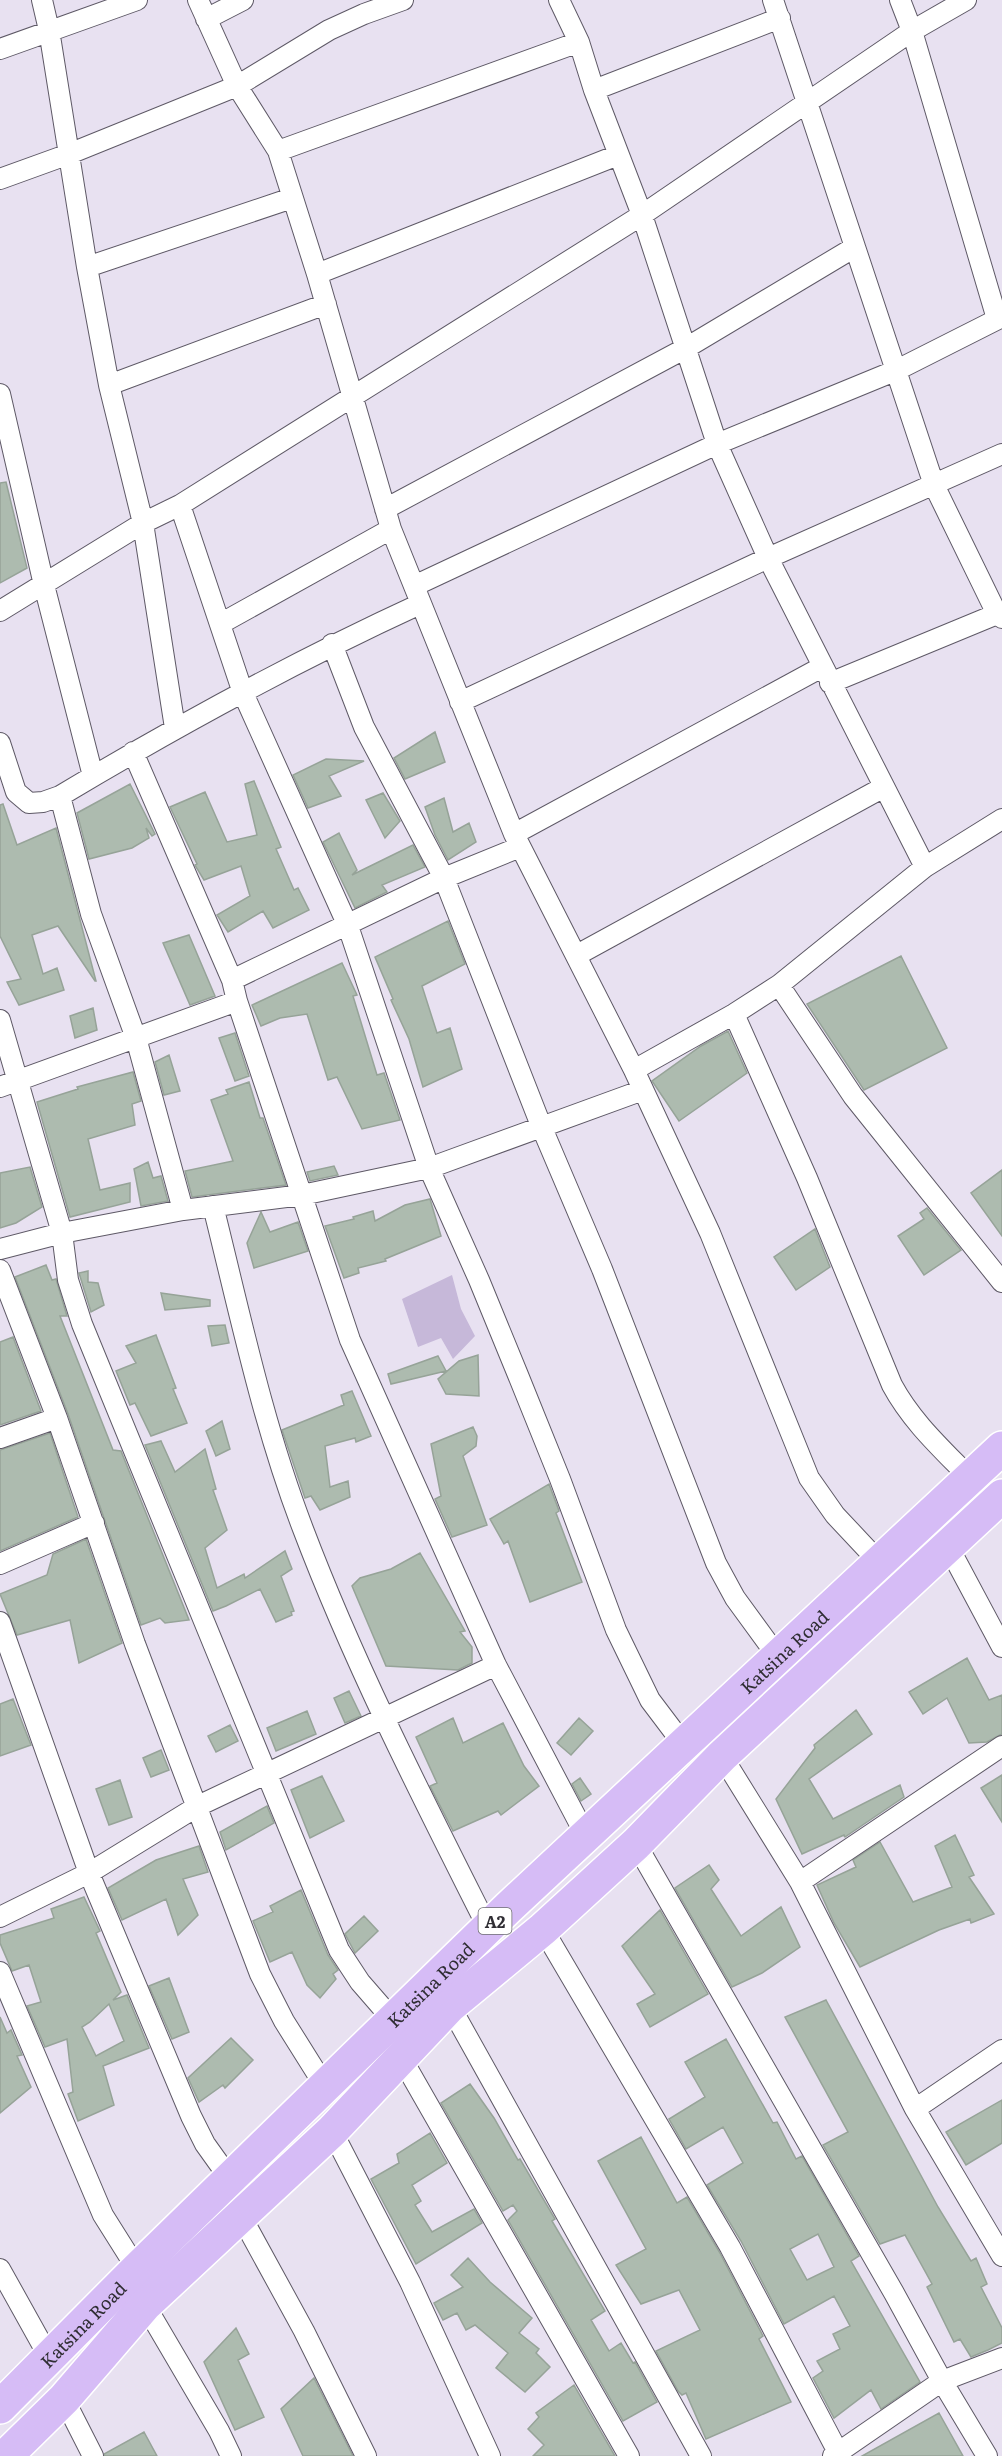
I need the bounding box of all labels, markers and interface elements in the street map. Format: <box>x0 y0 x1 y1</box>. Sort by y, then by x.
street label: Katsina Road <box>733 1603 834 1699</box>
road number: A2 <box>478 1908 512 1934</box>
street label: Katsina Road <box>380 1935 480 2033</box>
street label: Katsina Road <box>33 2275 132 2373</box>

